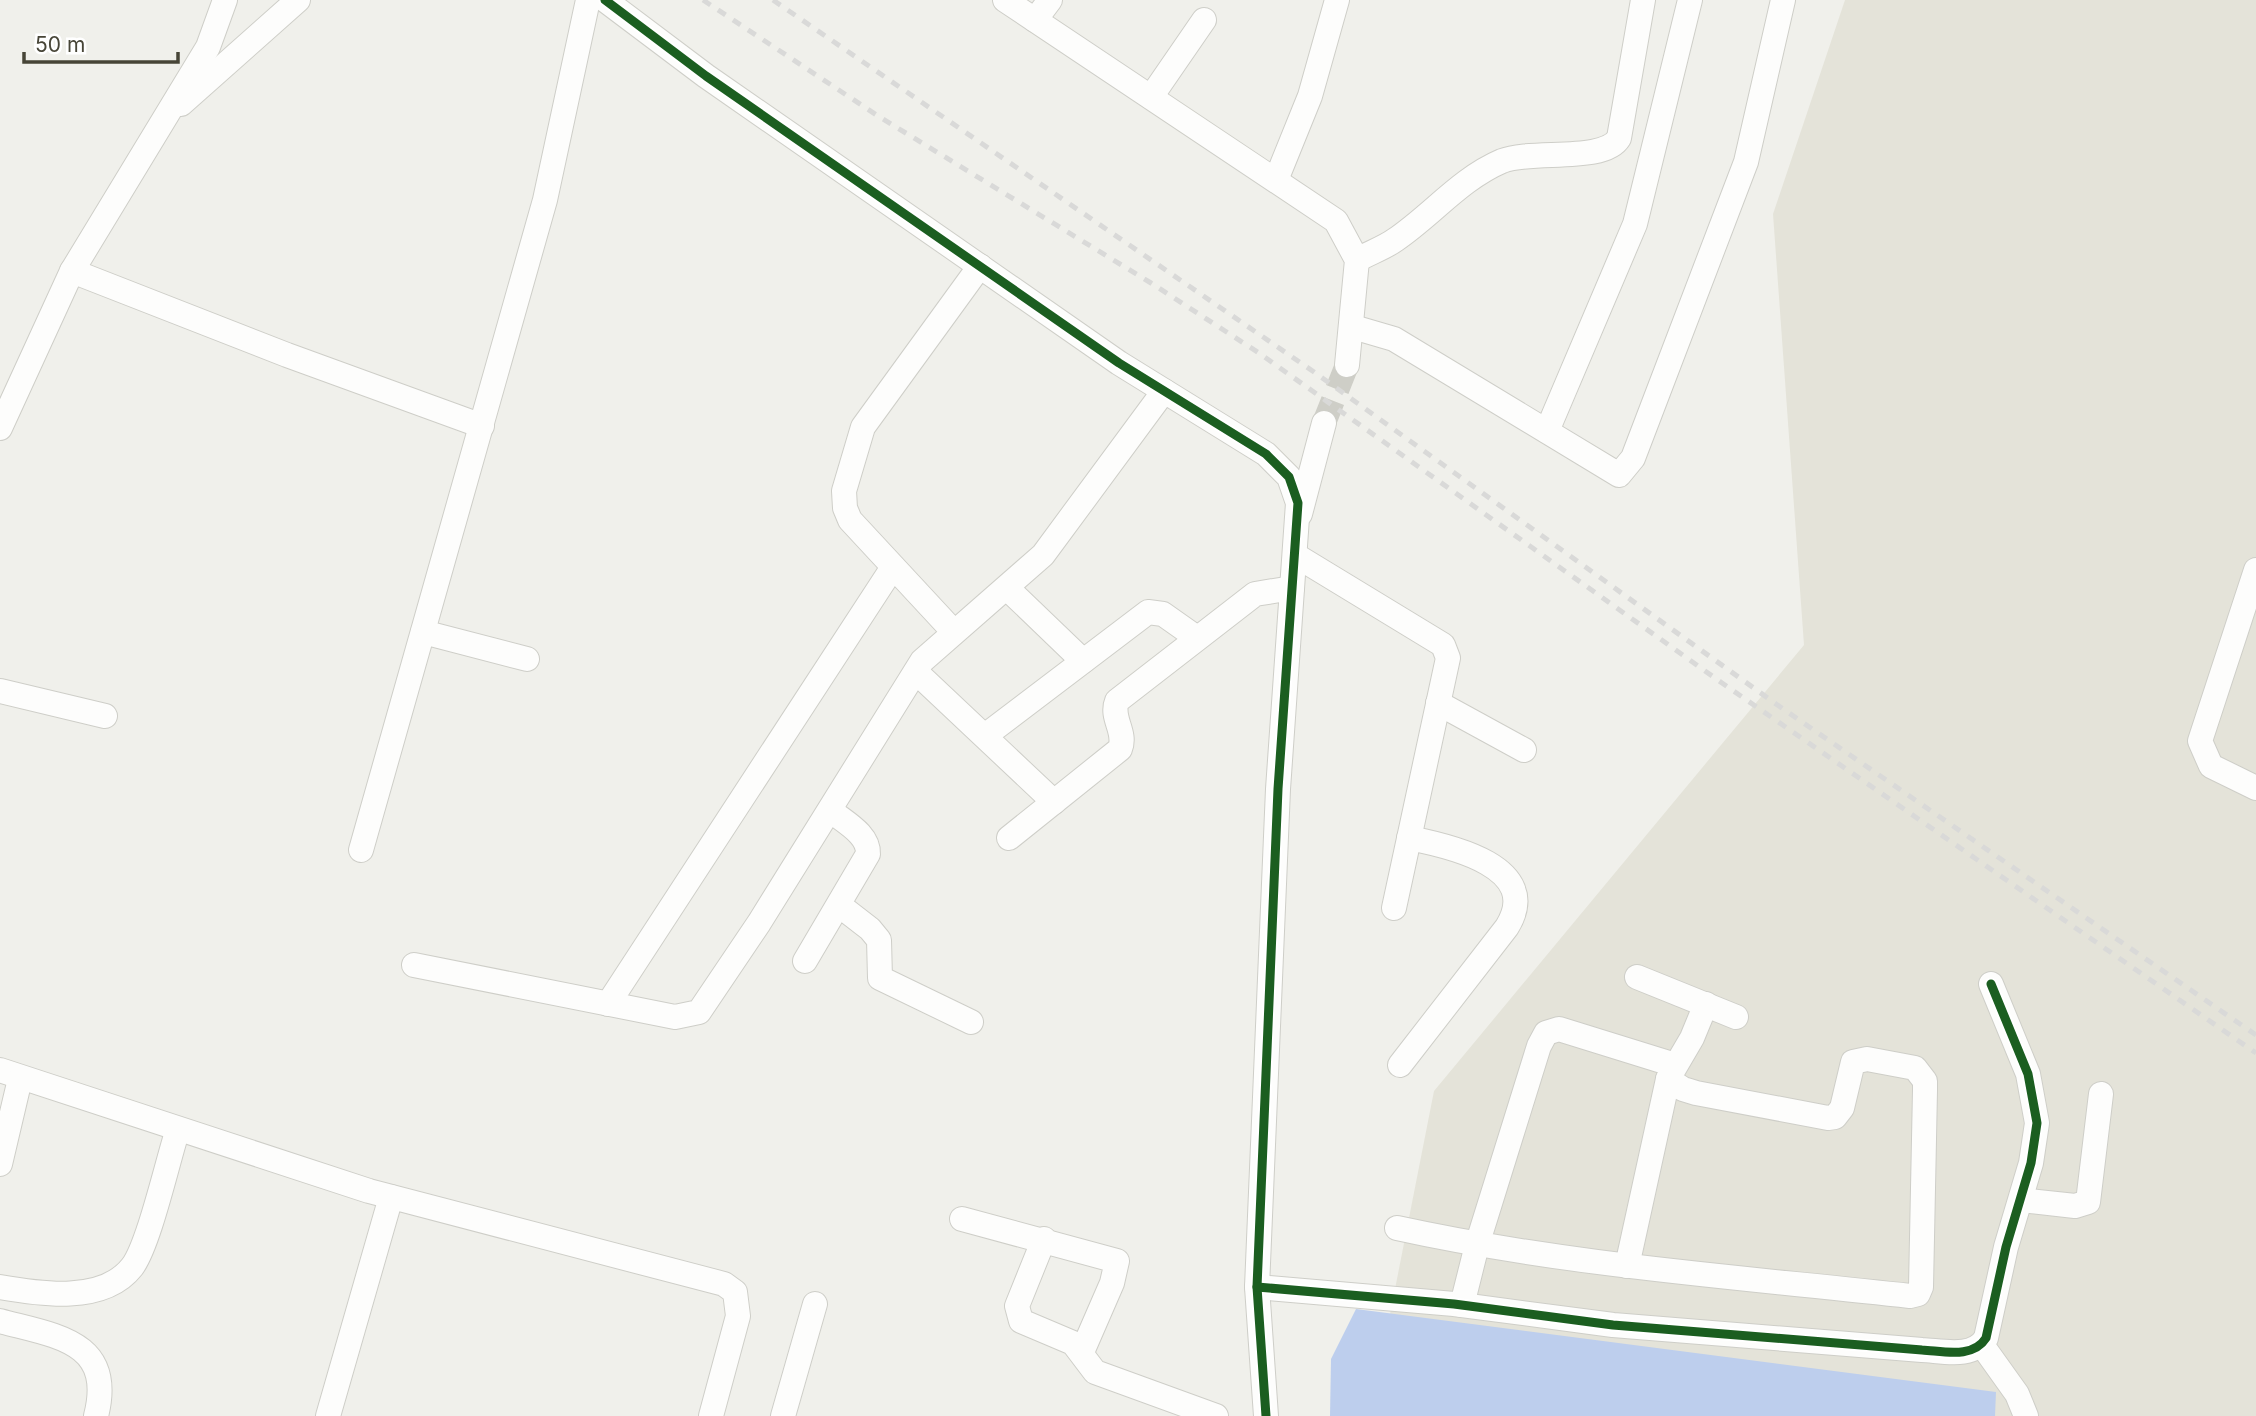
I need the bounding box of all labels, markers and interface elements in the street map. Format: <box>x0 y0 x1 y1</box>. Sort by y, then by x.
scale bar <box>24 21 178 65</box>
text: 50 m <box>35 32 85 57</box>

